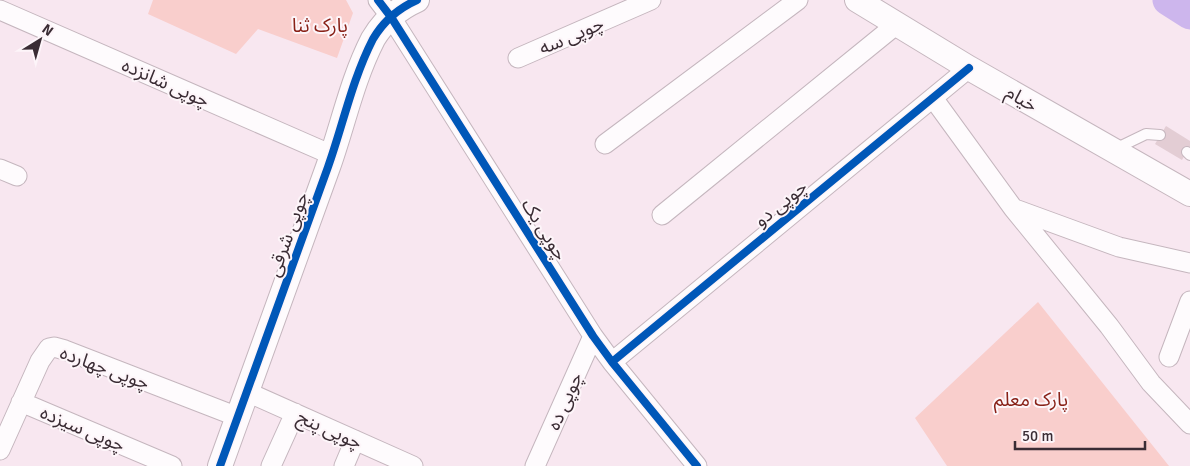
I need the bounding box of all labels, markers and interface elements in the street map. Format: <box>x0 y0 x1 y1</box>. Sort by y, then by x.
street label: چوپی سه <box>535 12 608 60</box>
park label: پارک ثنا <box>292 14 348 38</box>
north arrow <box>15 15 65 65</box>
text: N <box>39 20 57 40</box>
street label: چوپی شانزده <box>118 53 213 113</box>
street label: خیام <box>1000 80 1042 119</box>
street label: چوپی دو <box>749 175 812 233</box>
street label: چوپی شرقی <box>262 189 314 280</box>
street label: چوپی یک <box>516 194 572 265</box>
street label: چوپی چهارده <box>57 341 153 395</box>
street label: چوپی ده <box>542 369 588 434</box>
park label: پارک معلم <box>994 388 1068 414</box>
street label: چوپی سیزده <box>37 400 129 458</box>
street label: چوپی پنج <box>293 405 366 457</box>
scale bar <box>1015 418 1145 450</box>
text: 50 m <box>1022 427 1053 445</box>

